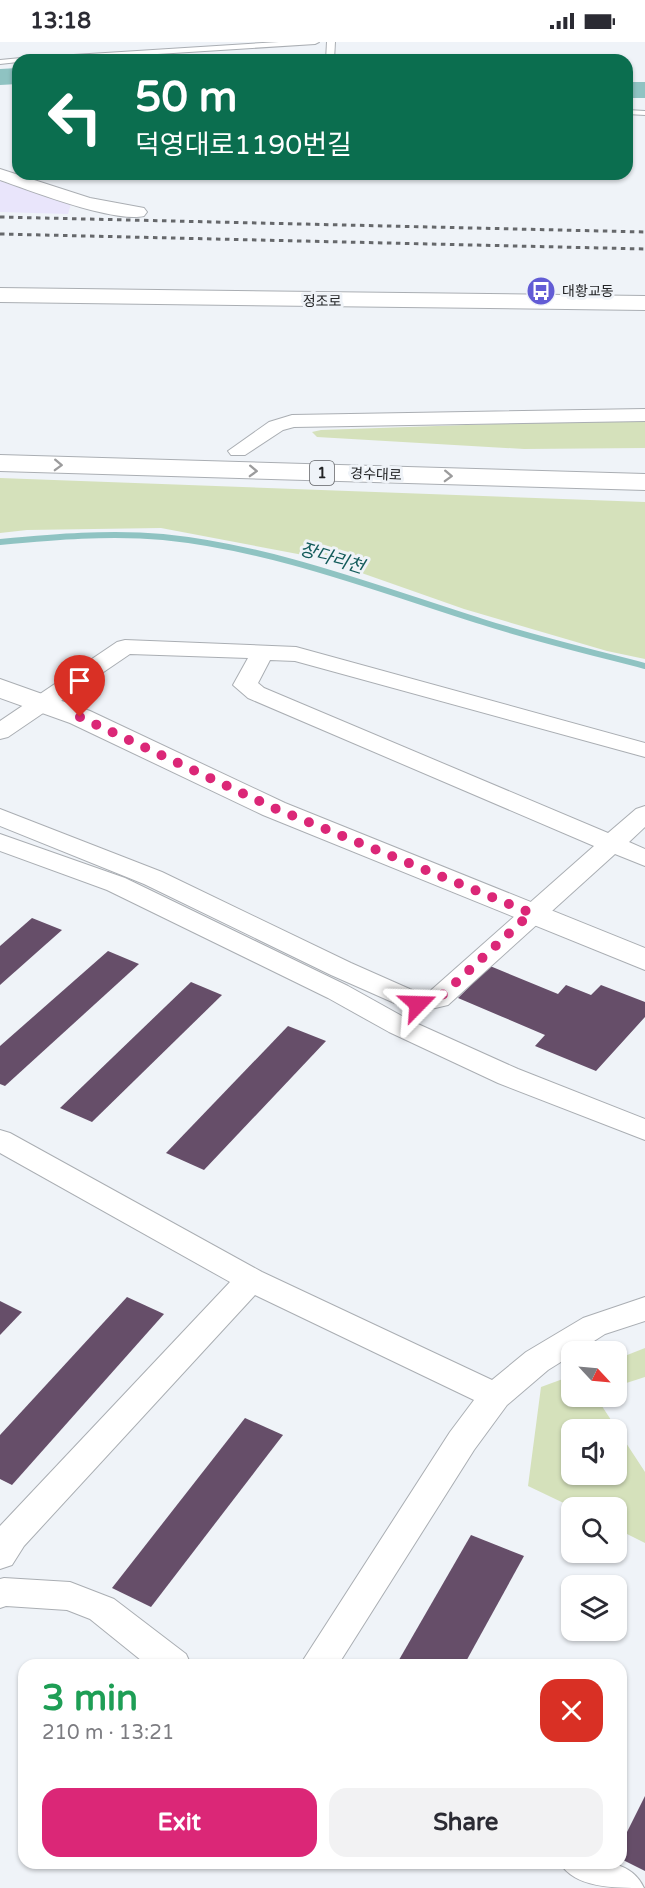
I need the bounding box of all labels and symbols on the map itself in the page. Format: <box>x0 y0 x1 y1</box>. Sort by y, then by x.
bus stop icon: 대황교동 <box>525 275 557 307</box>
place label: 대황교동 <box>562 283 614 300</box>
street label: 정조로 <box>303 293 341 310</box>
one-way arrow <box>54 458 63 471</box>
road number: 1 <box>310 461 334 485</box>
one-way arrow <box>249 465 258 477</box>
street label: 경수대로 <box>350 465 402 484</box>
one-way arrow <box>444 470 453 483</box>
water label: 장다리천 <box>297 538 369 579</box>
pin <box>54 655 105 717</box>
position arrow <box>386 972 450 1036</box>
north arrow <box>561 1341 627 1407</box>

